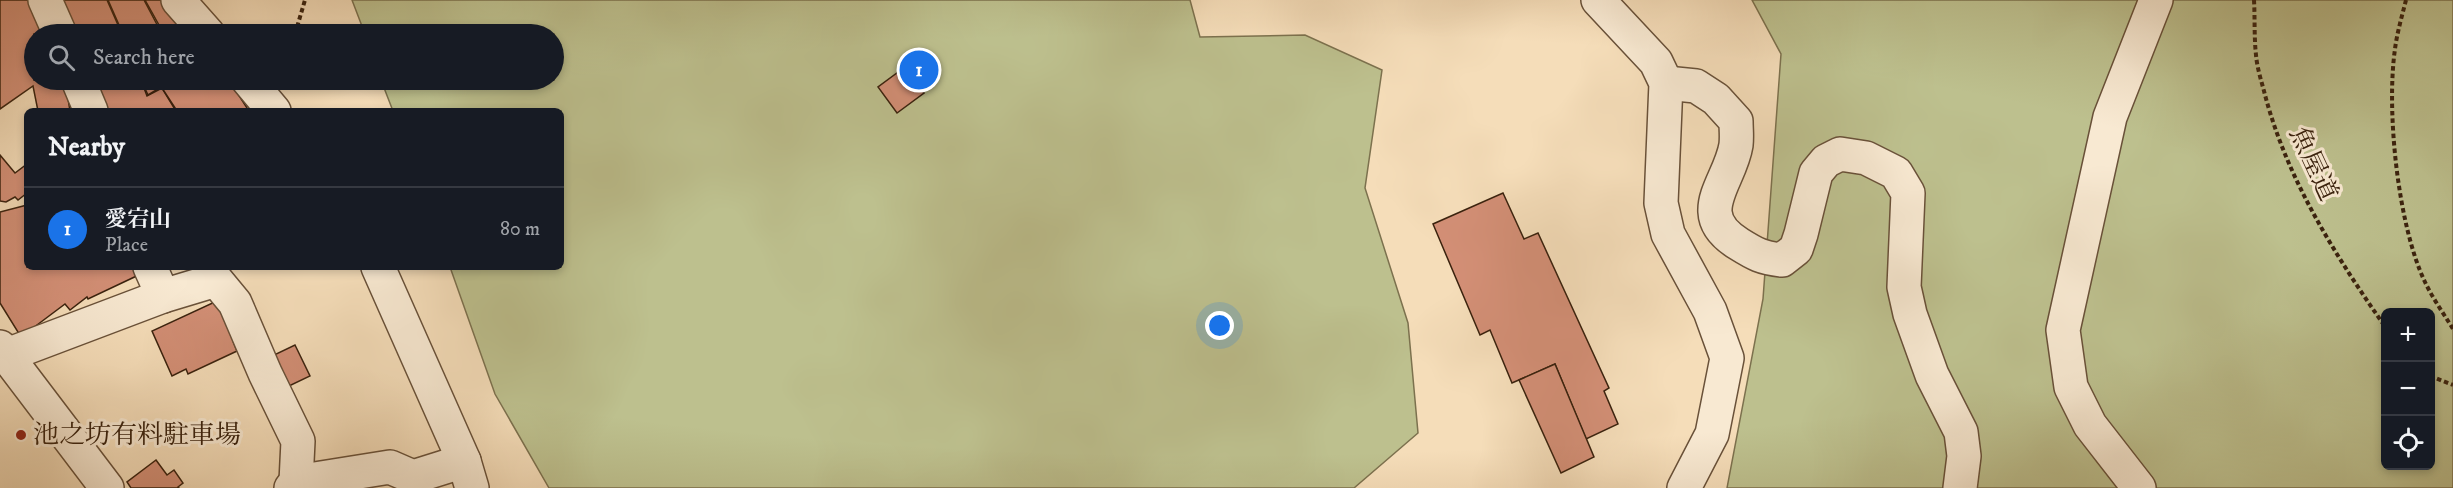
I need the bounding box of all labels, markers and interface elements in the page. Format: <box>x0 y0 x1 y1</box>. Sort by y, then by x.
search box <box>24 24 564 90</box>
icon: search <box>45 41 78 74</box>
text: Search here <box>93 44 195 71</box>
pin: 1 <box>900 48 938 92</box>
street label: 魚屋道 <box>2282 122 2344 206</box>
text: Nearby <box>48 131 125 164</box>
text: 愛宕山 <box>105 206 171 233</box>
text: 1 <box>64 217 71 242</box>
text: 80 m <box>500 217 540 242</box>
text: Place <box>105 233 148 258</box>
map controls <box>2381 308 2435 470</box>
button: + <box>2381 308 2435 362</box>
your location <box>1205 311 1234 340</box>
button: − <box>2381 362 2435 416</box>
button: locate <box>2381 416 2435 470</box>
place label: 池之坊有料駐車場 <box>33 419 241 452</box>
marker: 池之坊有料駐車場 <box>14 428 28 442</box>

